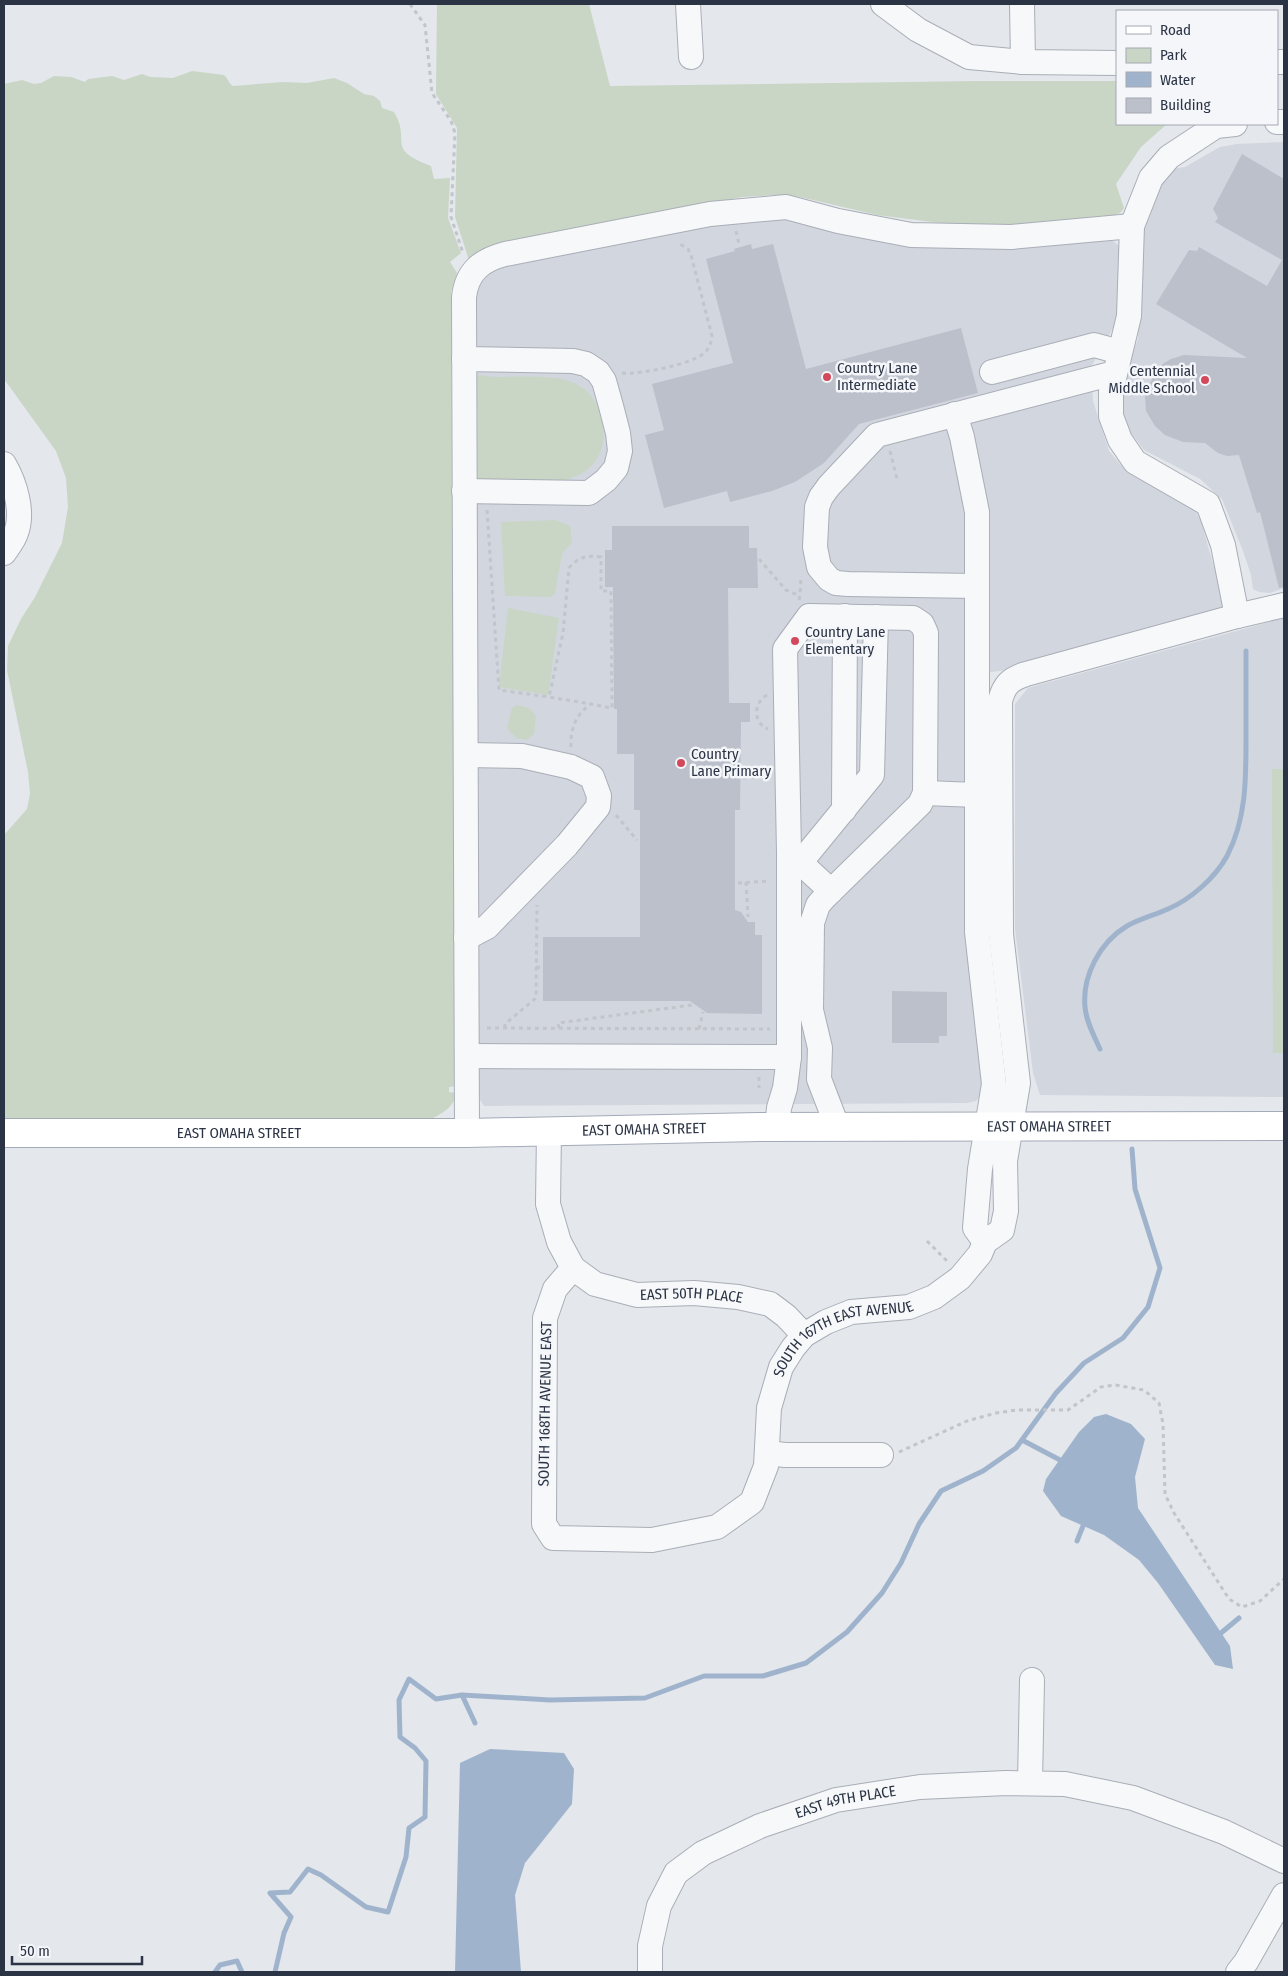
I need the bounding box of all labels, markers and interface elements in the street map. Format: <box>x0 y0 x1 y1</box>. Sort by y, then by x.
legend <box>1116 10 1278 125</box>
text: Road <box>1160 21 1191 39</box>
text: Park <box>1160 46 1187 64</box>
text: Water <box>1160 71 1196 89</box>
text: Building <box>1160 96 1211 114</box>
place label: Country Lane Intermediate <box>837 359 918 394</box>
place label: Centennial Middle School <box>1108 362 1195 397</box>
marker: Country Lane Intermediate <box>821 371 833 383</box>
marker: Centennial Middle School <box>1199 374 1211 386</box>
place label: Country Lane Elementary <box>805 623 886 658</box>
marker: Country Lane Elementary <box>789 635 801 647</box>
place label: Country Lane Primary <box>691 745 771 780</box>
marker: Country Lane Primary <box>675 757 687 769</box>
street label: EAST OMAHA STREET <box>987 1117 1111 1136</box>
street label: EAST OMAHA STREET <box>582 1119 706 1140</box>
street label: EAST OMAHA STREET <box>177 1124 301 1142</box>
street label: EAST 50TH PLACE <box>639 1284 745 1307</box>
street label: SOUTH 167TH EAST AVENUE <box>770 1297 916 1379</box>
street label: SOUTH 168TH AVENUE EAST <box>535 1321 555 1487</box>
street label: EAST 49TH PLACE <box>793 1782 897 1822</box>
scale bar <box>12 1934 142 1966</box>
text: 50 m <box>20 1942 50 1960</box>

